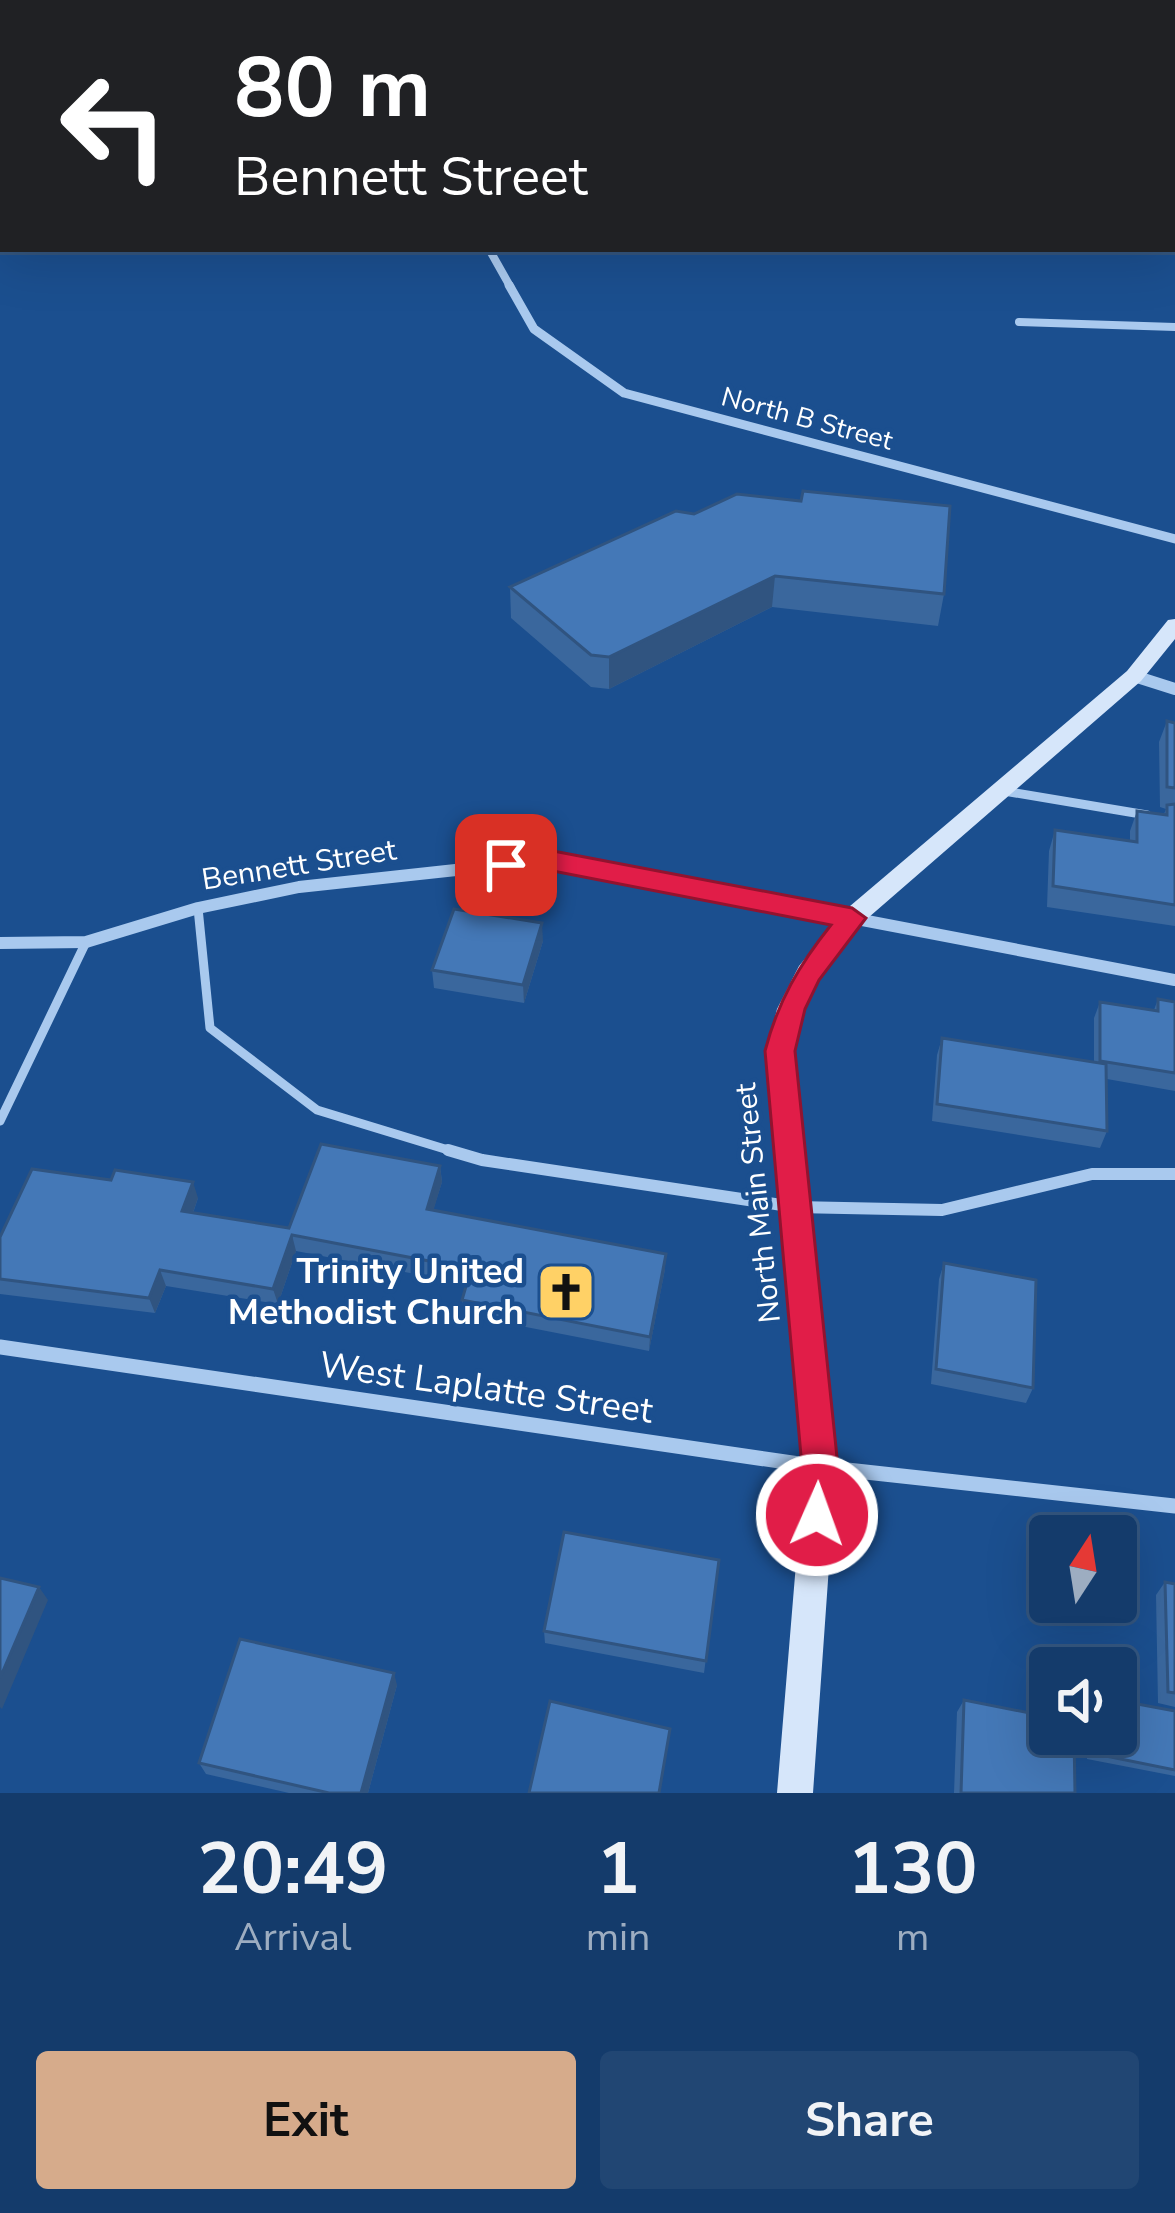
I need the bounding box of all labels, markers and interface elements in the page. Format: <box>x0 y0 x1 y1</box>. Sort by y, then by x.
text: 80 m <box>234 31 431 146</box>
icon: left <box>36 48 192 204</box>
text: Bennett Street <box>234 140 588 214</box>
street label: North B Street <box>717 378 897 460</box>
pin <box>455 814 557 916</box>
street label: Bennett Street <box>199 829 400 901</box>
icon: arrive <box>473 832 539 898</box>
street label: North Main Street <box>725 1081 791 1325</box>
place label: Trinity United Methodist Church <box>228 1247 524 1337</box>
church icon: Trinity United Methodist Church <box>535 1261 597 1323</box>
street label: West Laplatte Street <box>316 1340 656 1436</box>
position arrow <box>754 1452 880 1578</box>
north arrow <box>1029 1515 1137 1623</box>
map controls <box>1029 1515 1137 1755</box>
button: sound <box>1029 1647 1137 1755</box>
text: 20:49 <box>198 1820 388 1918</box>
text: 1 <box>596 1820 640 1918</box>
text: 130 <box>848 1820 977 1918</box>
text: Arrival <box>234 1911 352 1964</box>
text: min <box>586 1911 650 1964</box>
text: m <box>896 1911 929 1964</box>
button: Exit <box>36 2051 576 2189</box>
button: Share <box>600 2051 1139 2189</box>

